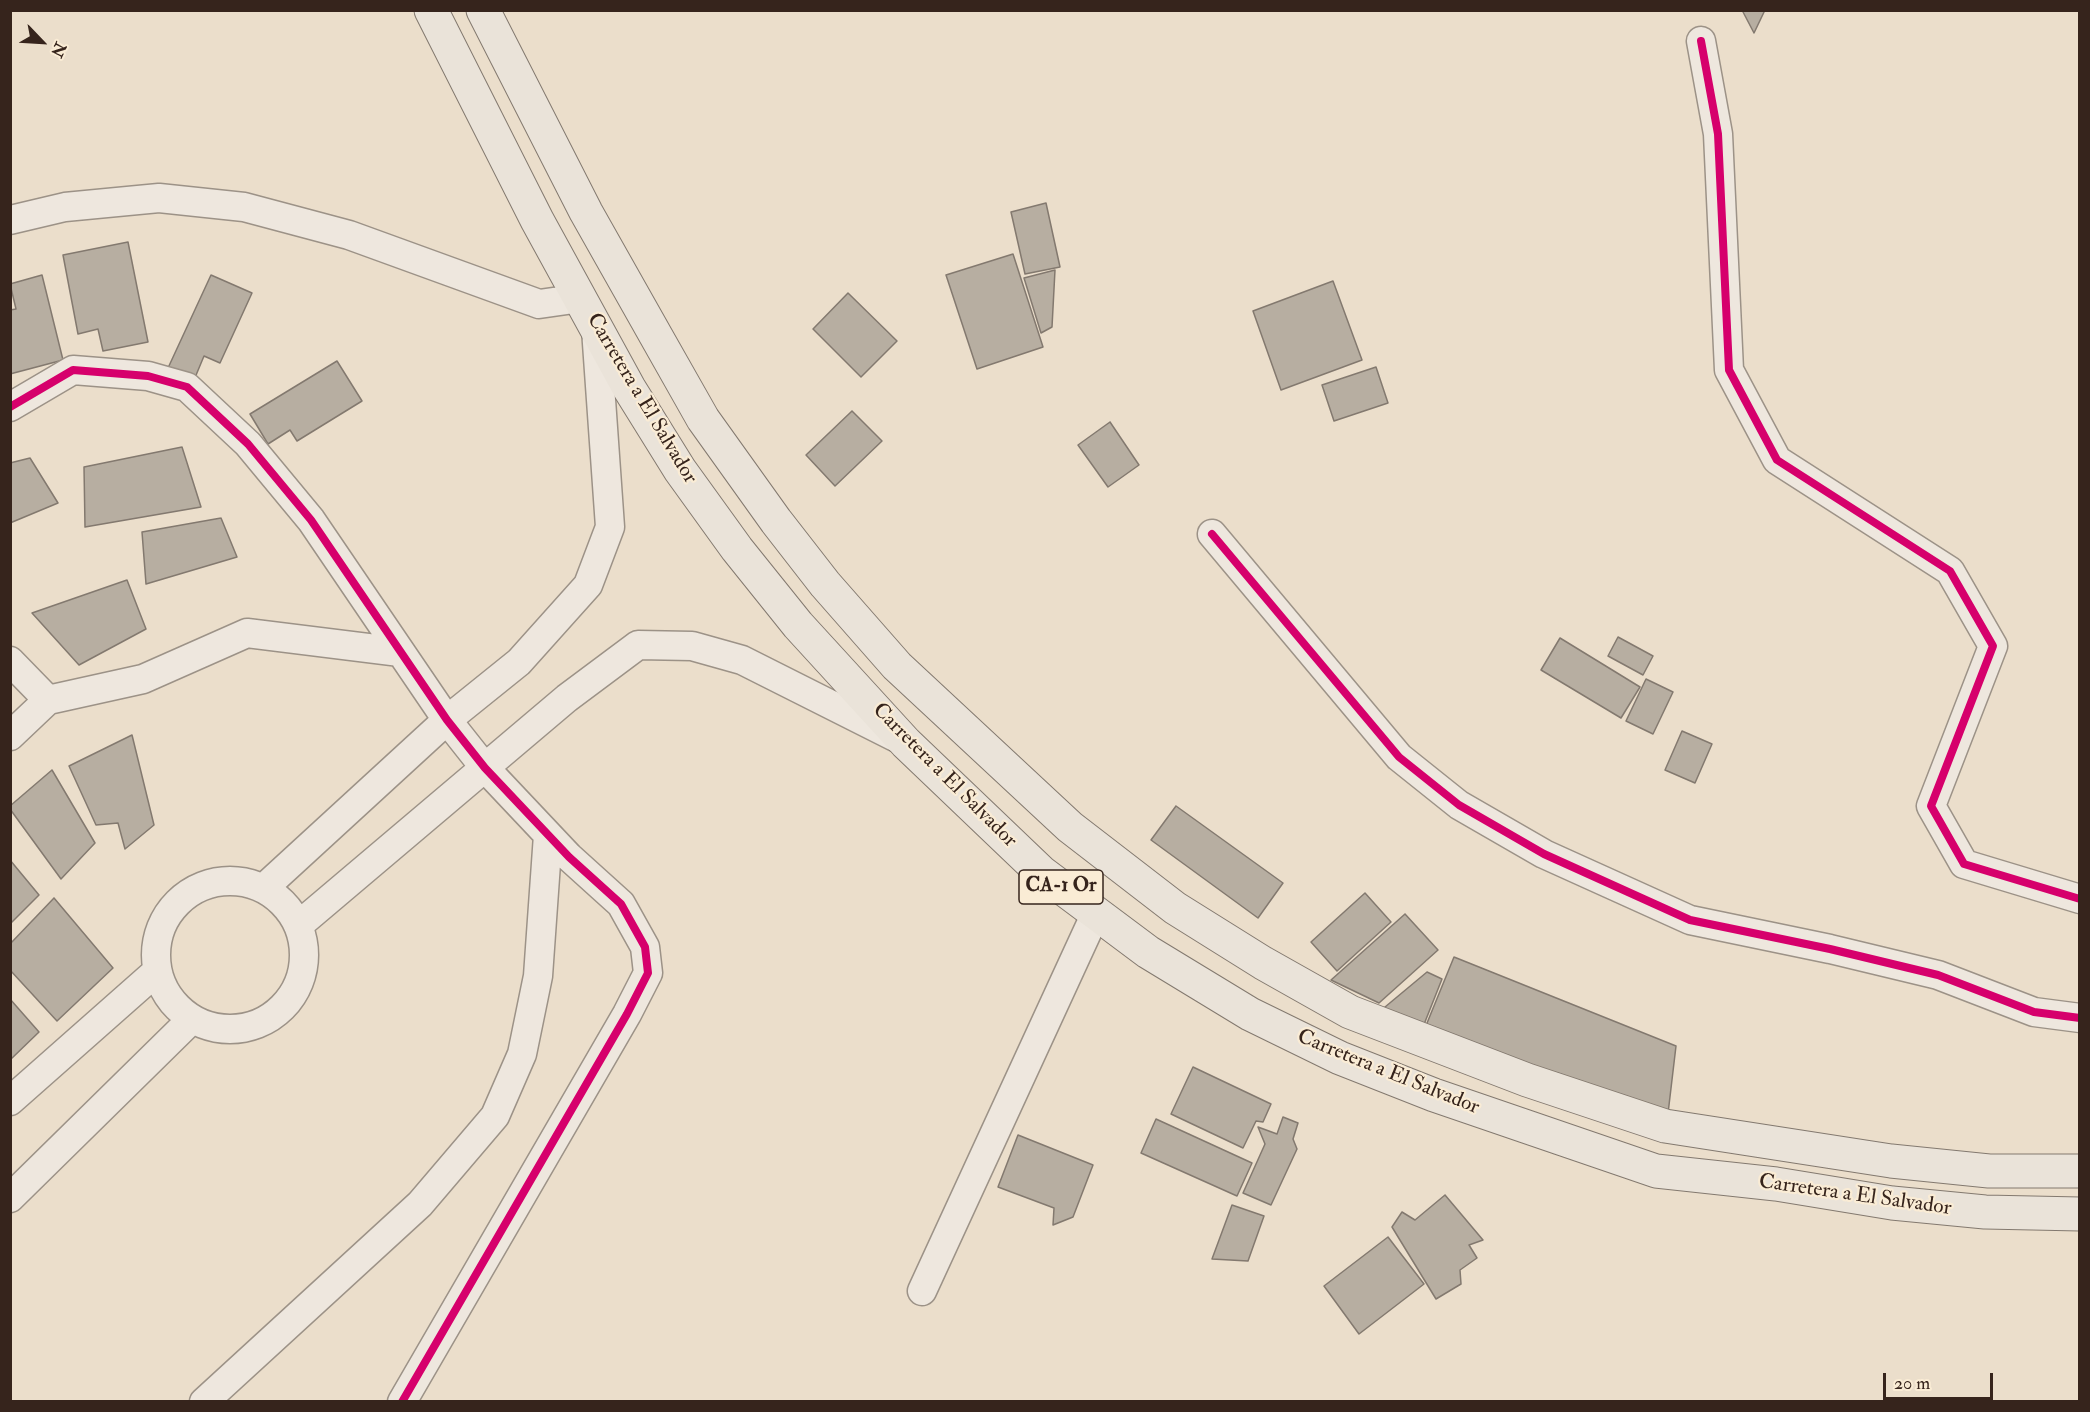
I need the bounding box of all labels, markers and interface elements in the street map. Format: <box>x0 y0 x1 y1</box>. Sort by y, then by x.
north arrow <box>12 12 72 72</box>
text: N <box>46 39 70 60</box>
street label: Carretera a El Salvador <box>580 309 702 489</box>
street label: Carretera a El Salvador <box>866 698 1022 854</box>
road number: CA-1 Or <box>1019 870 1103 904</box>
street label: Carretera a El Salvador <box>1293 1025 1483 1121</box>
street label: Carretera a El Salvador <box>1757 1170 1953 1222</box>
scale bar <box>1886 1361 1996 1399</box>
text: 20 m <box>1894 1372 1930 1395</box>

